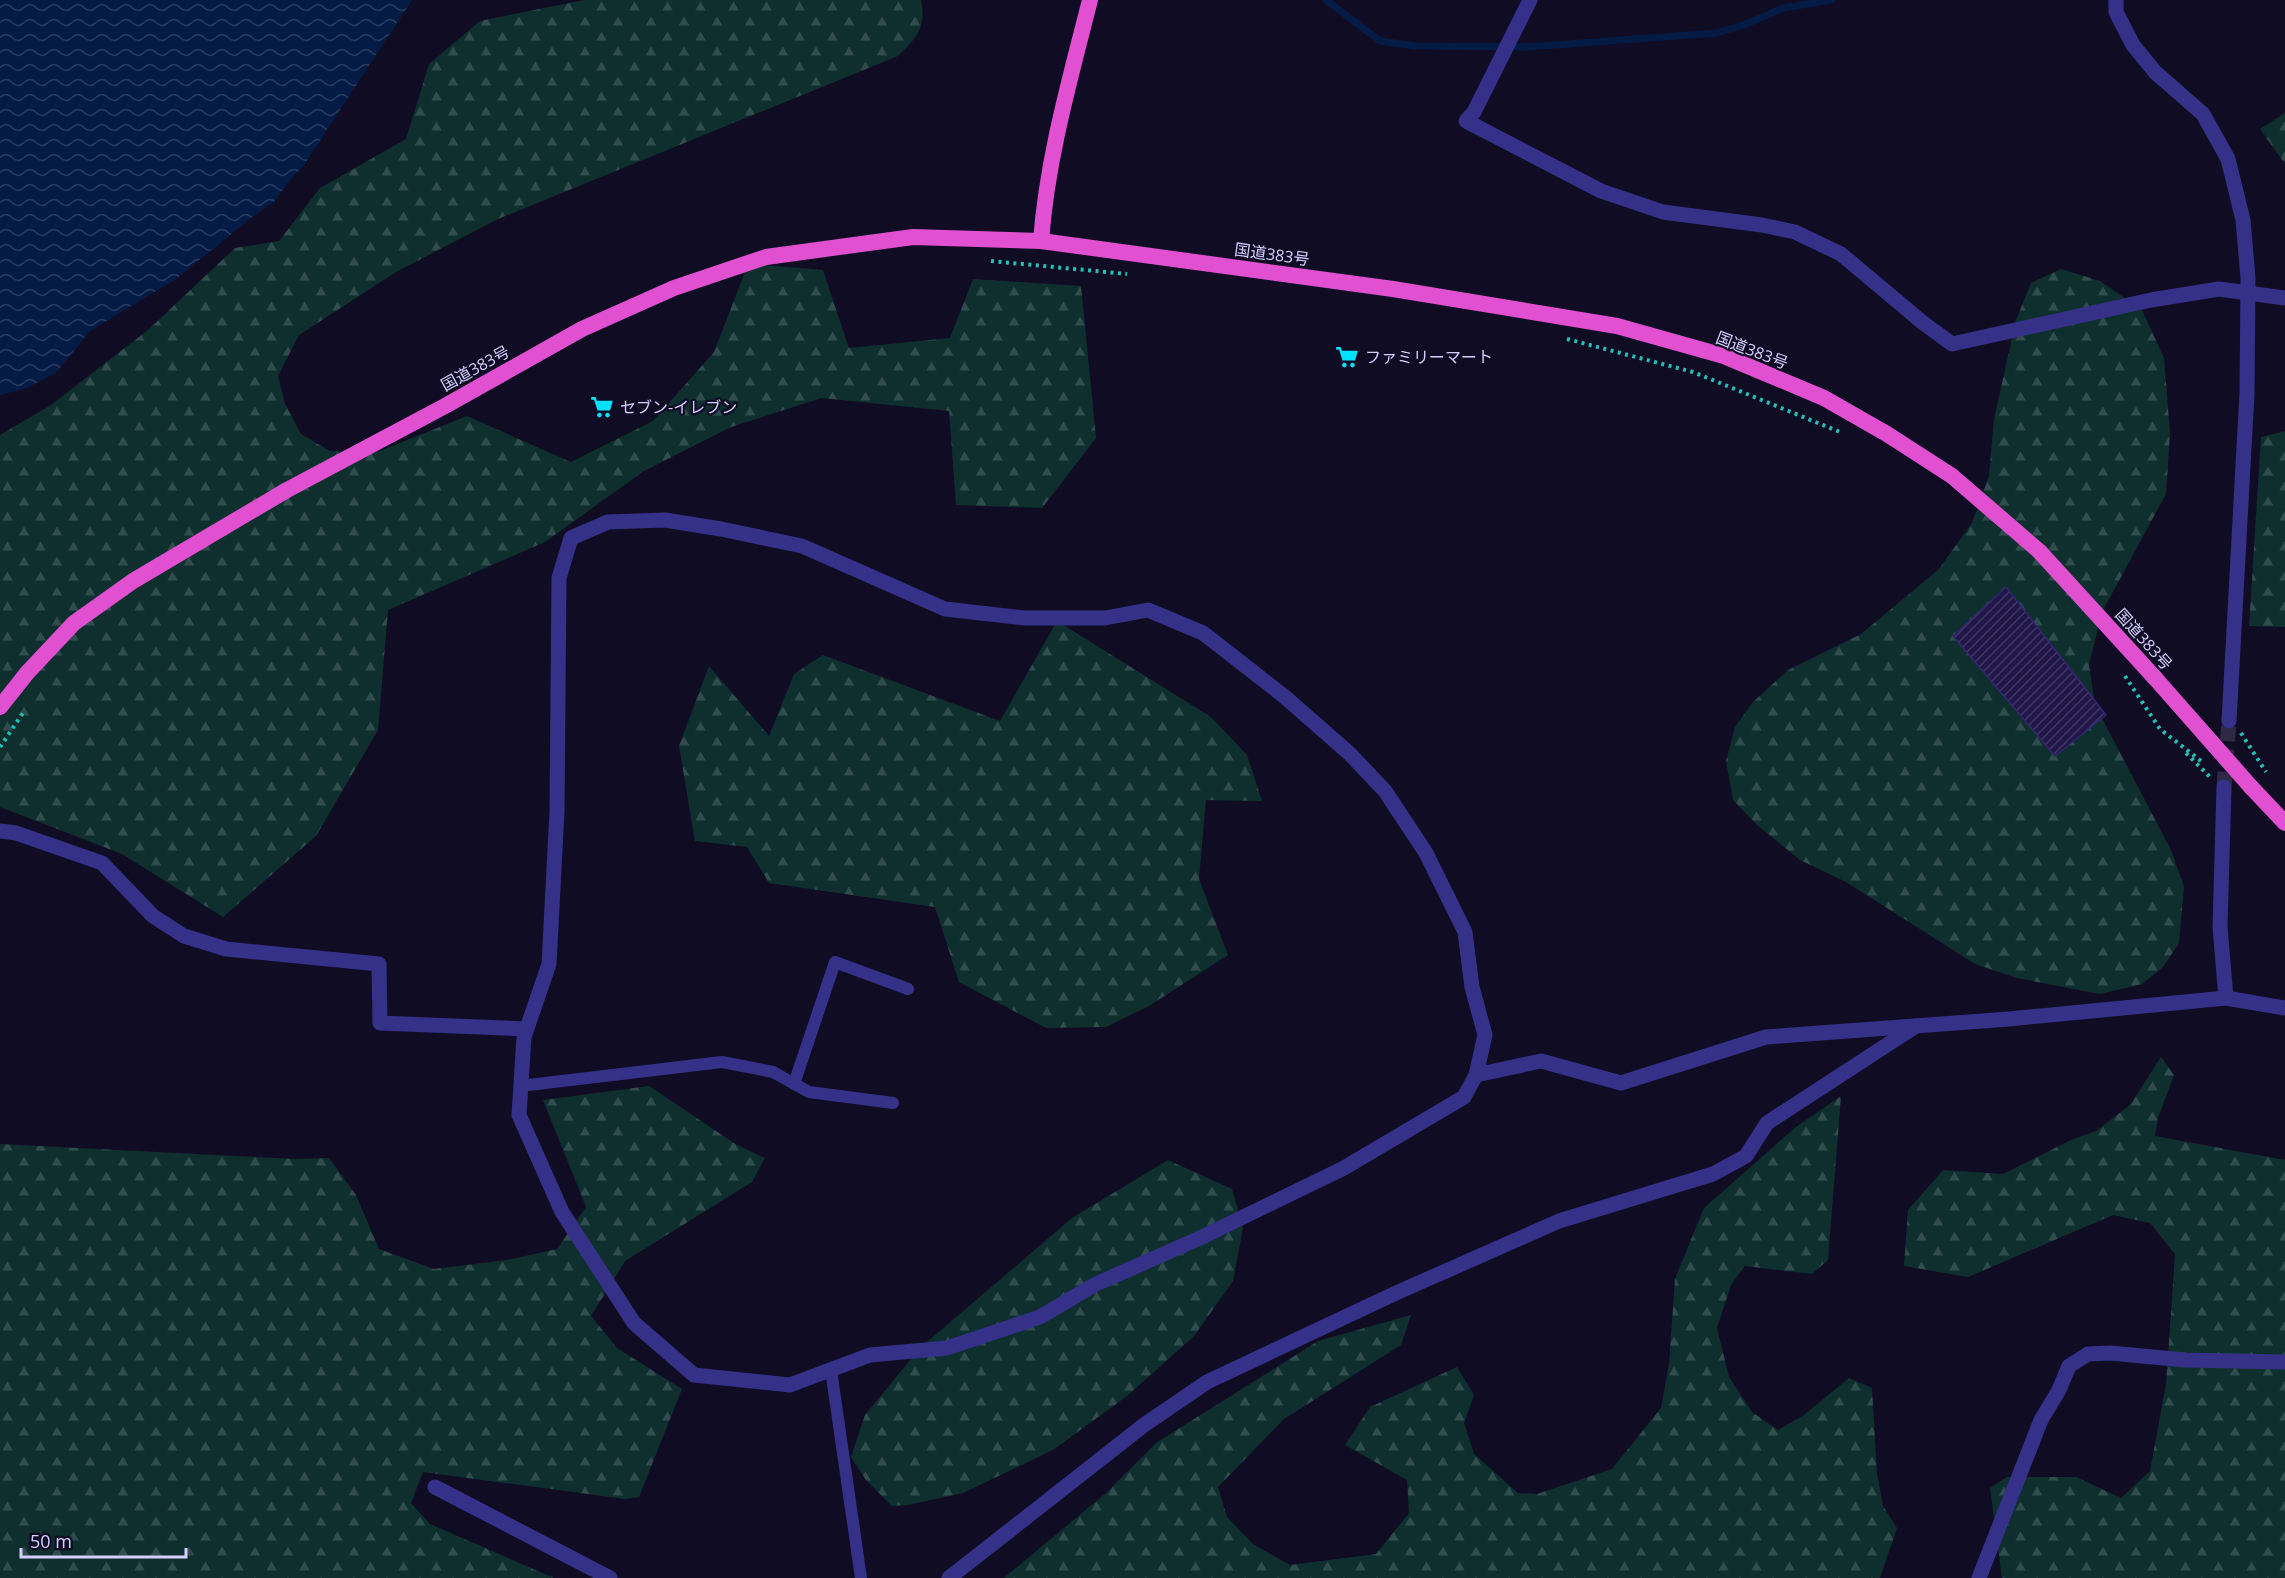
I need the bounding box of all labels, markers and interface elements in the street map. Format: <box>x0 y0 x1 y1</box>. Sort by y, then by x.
street label: 国道383号 <box>1233 238 1311 270</box>
street label: 国道383号 <box>1713 326 1791 374</box>
street label: 国道383号 <box>437 340 513 396</box>
supermarket icon: ファミリーマート <box>1334 344 1360 370</box>
place label: ファミリーマート <box>1365 346 1493 368</box>
supermarket icon: セブン-イレブン <box>589 394 615 420</box>
place label: セブン-イレブン <box>620 396 737 418</box>
street label: 国道383号 <box>2111 604 2177 674</box>
scale bar <box>21 1521 186 1559</box>
text: 50 m <box>30 1529 72 1553</box>

